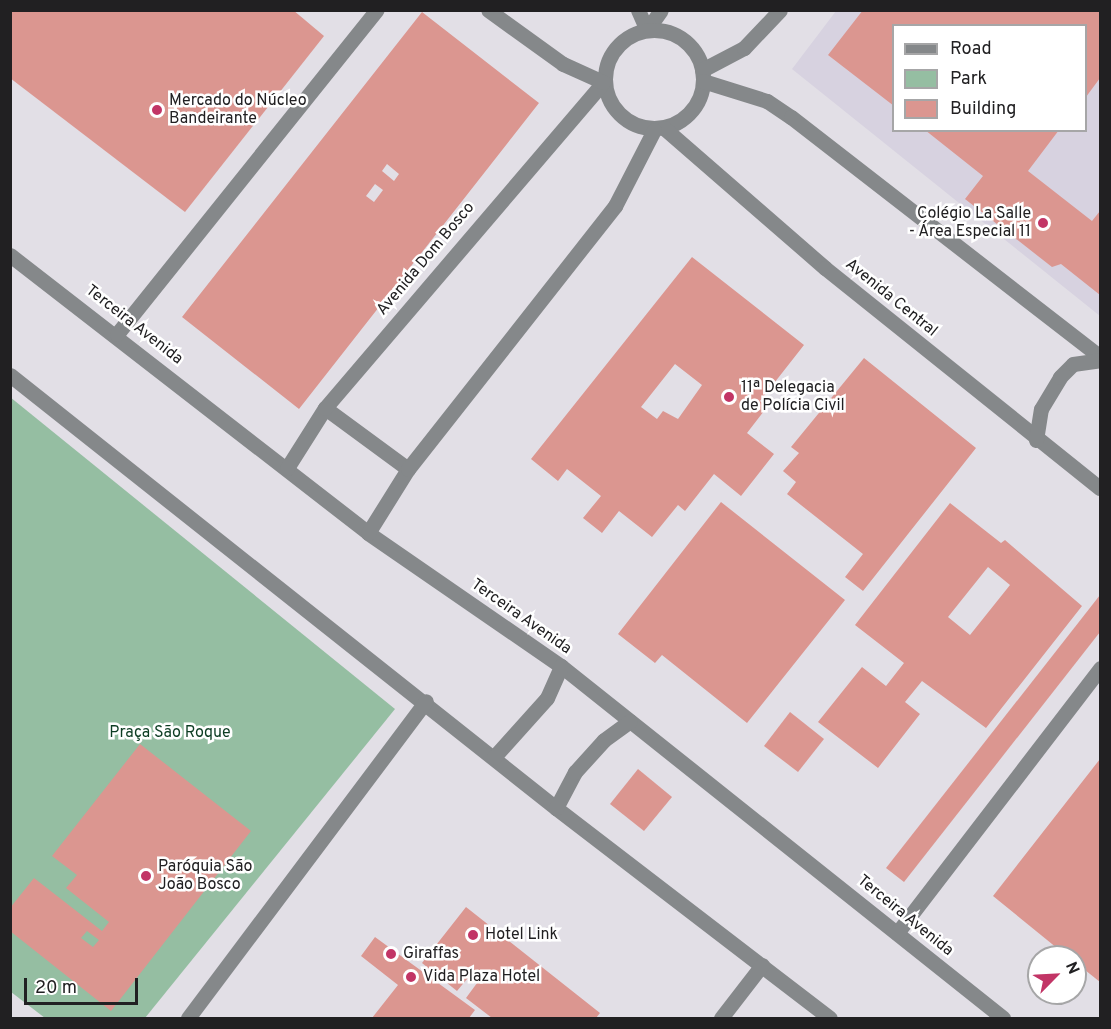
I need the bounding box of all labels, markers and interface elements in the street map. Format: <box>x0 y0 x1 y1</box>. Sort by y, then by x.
legend <box>892 24 1087 132</box>
text: Road <box>950 38 992 61</box>
text: Park <box>950 68 987 91</box>
place label: Mercado do Núcleo Bandeirante <box>169 91 307 129</box>
text: Building <box>950 98 1016 121</box>
marker: Mercado do Núcleo Bandeirante <box>150 103 164 117</box>
street label: Avenida Dom Bosco <box>373 198 479 320</box>
place label: Colégio La Salle - Área Especial 11 <box>908 204 1031 242</box>
marker: Colégio La Salle - Área Especial 11 <box>1036 216 1050 230</box>
street label: Avenida Central <box>841 255 941 341</box>
street label: Terceira Avenida <box>81 281 187 369</box>
place label: 11ª Delegacia de Polícia Civil <box>741 378 845 416</box>
marker: 11ª Delegacia de Polícia Civil <box>722 390 736 404</box>
street label: Terceira Avenida <box>467 575 575 659</box>
park label: Praça São Roque <box>109 723 231 743</box>
place label: Paróquia São João Bosco <box>158 857 252 895</box>
marker: Paróquia São João Bosco <box>139 869 153 883</box>
street label: Terceira Avenida <box>853 871 957 961</box>
place label: Hotel Link <box>485 925 558 945</box>
marker: Hotel Link <box>466 928 480 942</box>
place label: Giraffas <box>403 944 459 964</box>
north arrow <box>1027 945 1087 1005</box>
marker: Giraffas <box>384 947 398 961</box>
text: N <box>1060 959 1083 978</box>
scale bar <box>27 966 141 1004</box>
place label: Vida Plaza Hotel <box>423 967 540 987</box>
marker: Vida Plaza Hotel <box>404 970 418 984</box>
text: 20 m <box>35 977 77 1000</box>

